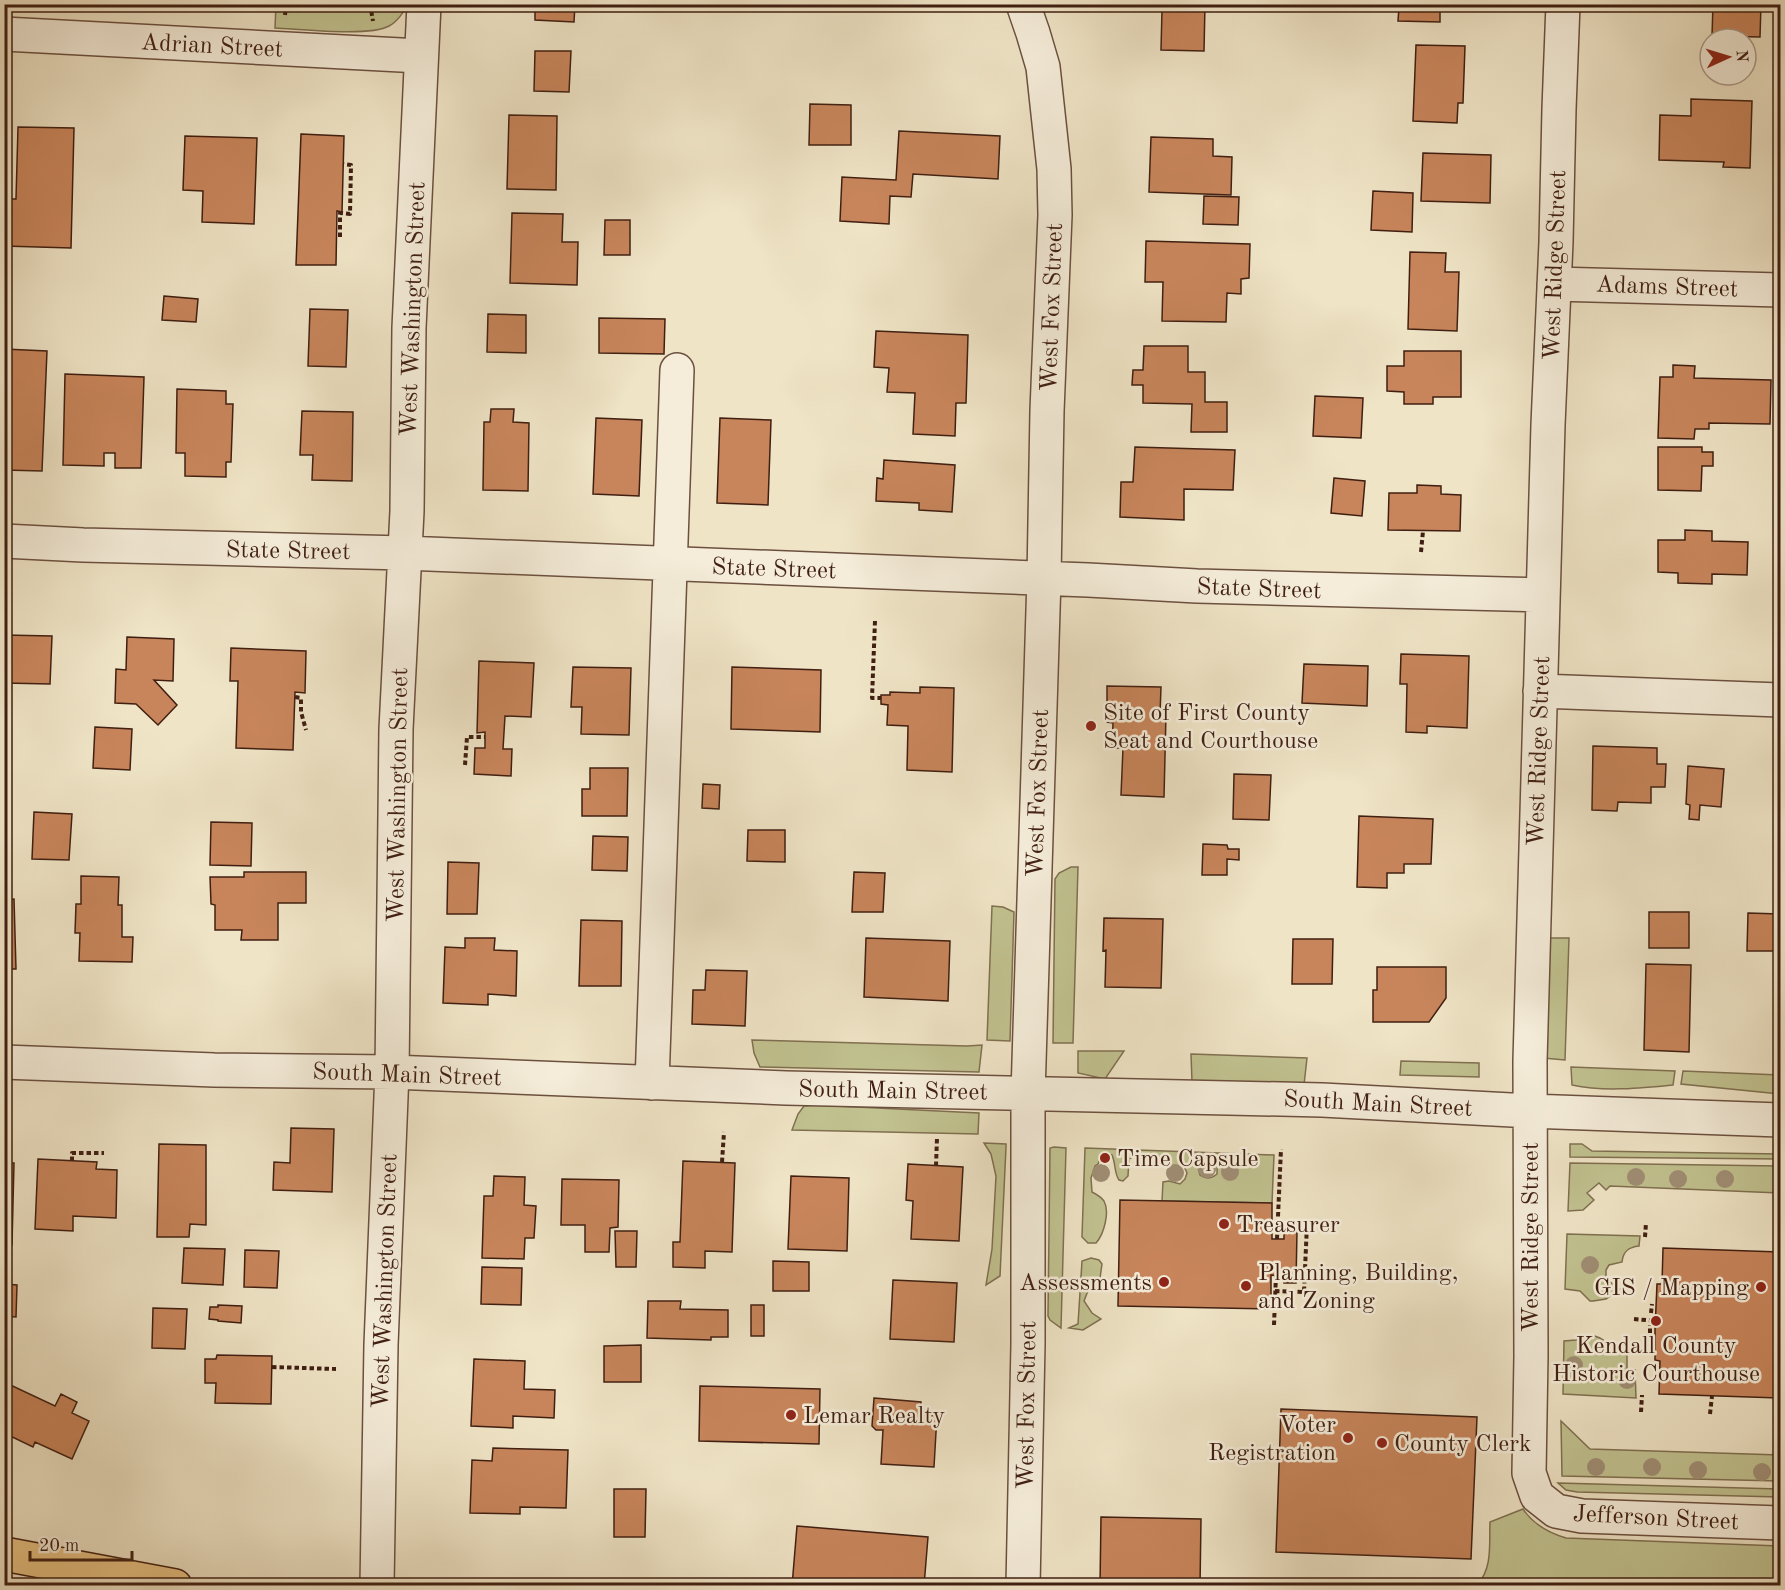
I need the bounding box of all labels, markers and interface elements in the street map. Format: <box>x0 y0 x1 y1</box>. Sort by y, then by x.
north arrow <box>1698 27 1758 87</box>
street label: Adrian Street <box>140 31 284 63</box>
text: N <box>1733 49 1749 64</box>
street label: West Ridge Street <box>1541 169 1571 361</box>
street label: West Washington Street <box>398 181 430 437</box>
street label: West Fox Street <box>1038 222 1068 392</box>
street label: Adams Street <box>1595 274 1739 302</box>
street label: State Street <box>225 539 351 565</box>
street label: State Street <box>711 556 837 584</box>
street label: State Street <box>1196 576 1322 604</box>
street label: West Ridge Street <box>1525 655 1555 847</box>
street label: West Washington Street <box>385 667 413 923</box>
place label: Site of First County Seat and Courthouse <box>1103 702 1318 754</box>
street label: West Fox Street <box>1024 708 1054 878</box>
marker: Site of First County Seat and Courthouse <box>1084 719 1098 733</box>
street label: South Main Street <box>312 1061 502 1091</box>
street label: South Main Street <box>798 1078 988 1106</box>
street label: South Main Street <box>1283 1088 1473 1122</box>
street label: West Ridge Street <box>1520 1142 1544 1332</box>
place label: Time Capsule <box>1117 1148 1259 1172</box>
marker: Time Capsule <box>1098 1151 1112 1165</box>
street label: West Washington Street <box>370 1153 402 1409</box>
place label: Treasurer <box>1236 1214 1340 1238</box>
marker: Treasurer <box>1217 1217 1231 1231</box>
place label: Planning, Building, and Zoning <box>1258 1262 1458 1314</box>
place label: Assessments <box>1019 1272 1152 1296</box>
marker: Assessments <box>1157 1275 1171 1289</box>
place label: GIS / Mapping <box>1594 1277 1749 1301</box>
marker: Planning, Building, and Zoning <box>1239 1279 1253 1293</box>
marker: GIS / Mapping <box>1754 1280 1768 1294</box>
marker: Kendall County Historic Courthouse <box>1649 1314 1663 1328</box>
street label: West Fox Street <box>1015 1321 1041 1489</box>
place label: Kendall County Historic Courthouse <box>1552 1335 1760 1387</box>
place label: Lemar Realty <box>803 1405 946 1429</box>
marker: Lemar Realty <box>784 1408 798 1422</box>
place label: Voter Registration <box>1208 1414 1336 1466</box>
marker: Voter Registration <box>1341 1431 1355 1445</box>
place label: County Clerk <box>1394 1433 1532 1457</box>
marker: County Clerk <box>1375 1436 1389 1450</box>
street label: Jefferson Street <box>1572 1503 1740 1535</box>
scale bar <box>30 1524 132 1562</box>
text: 20 m <box>39 1537 79 1555</box>

